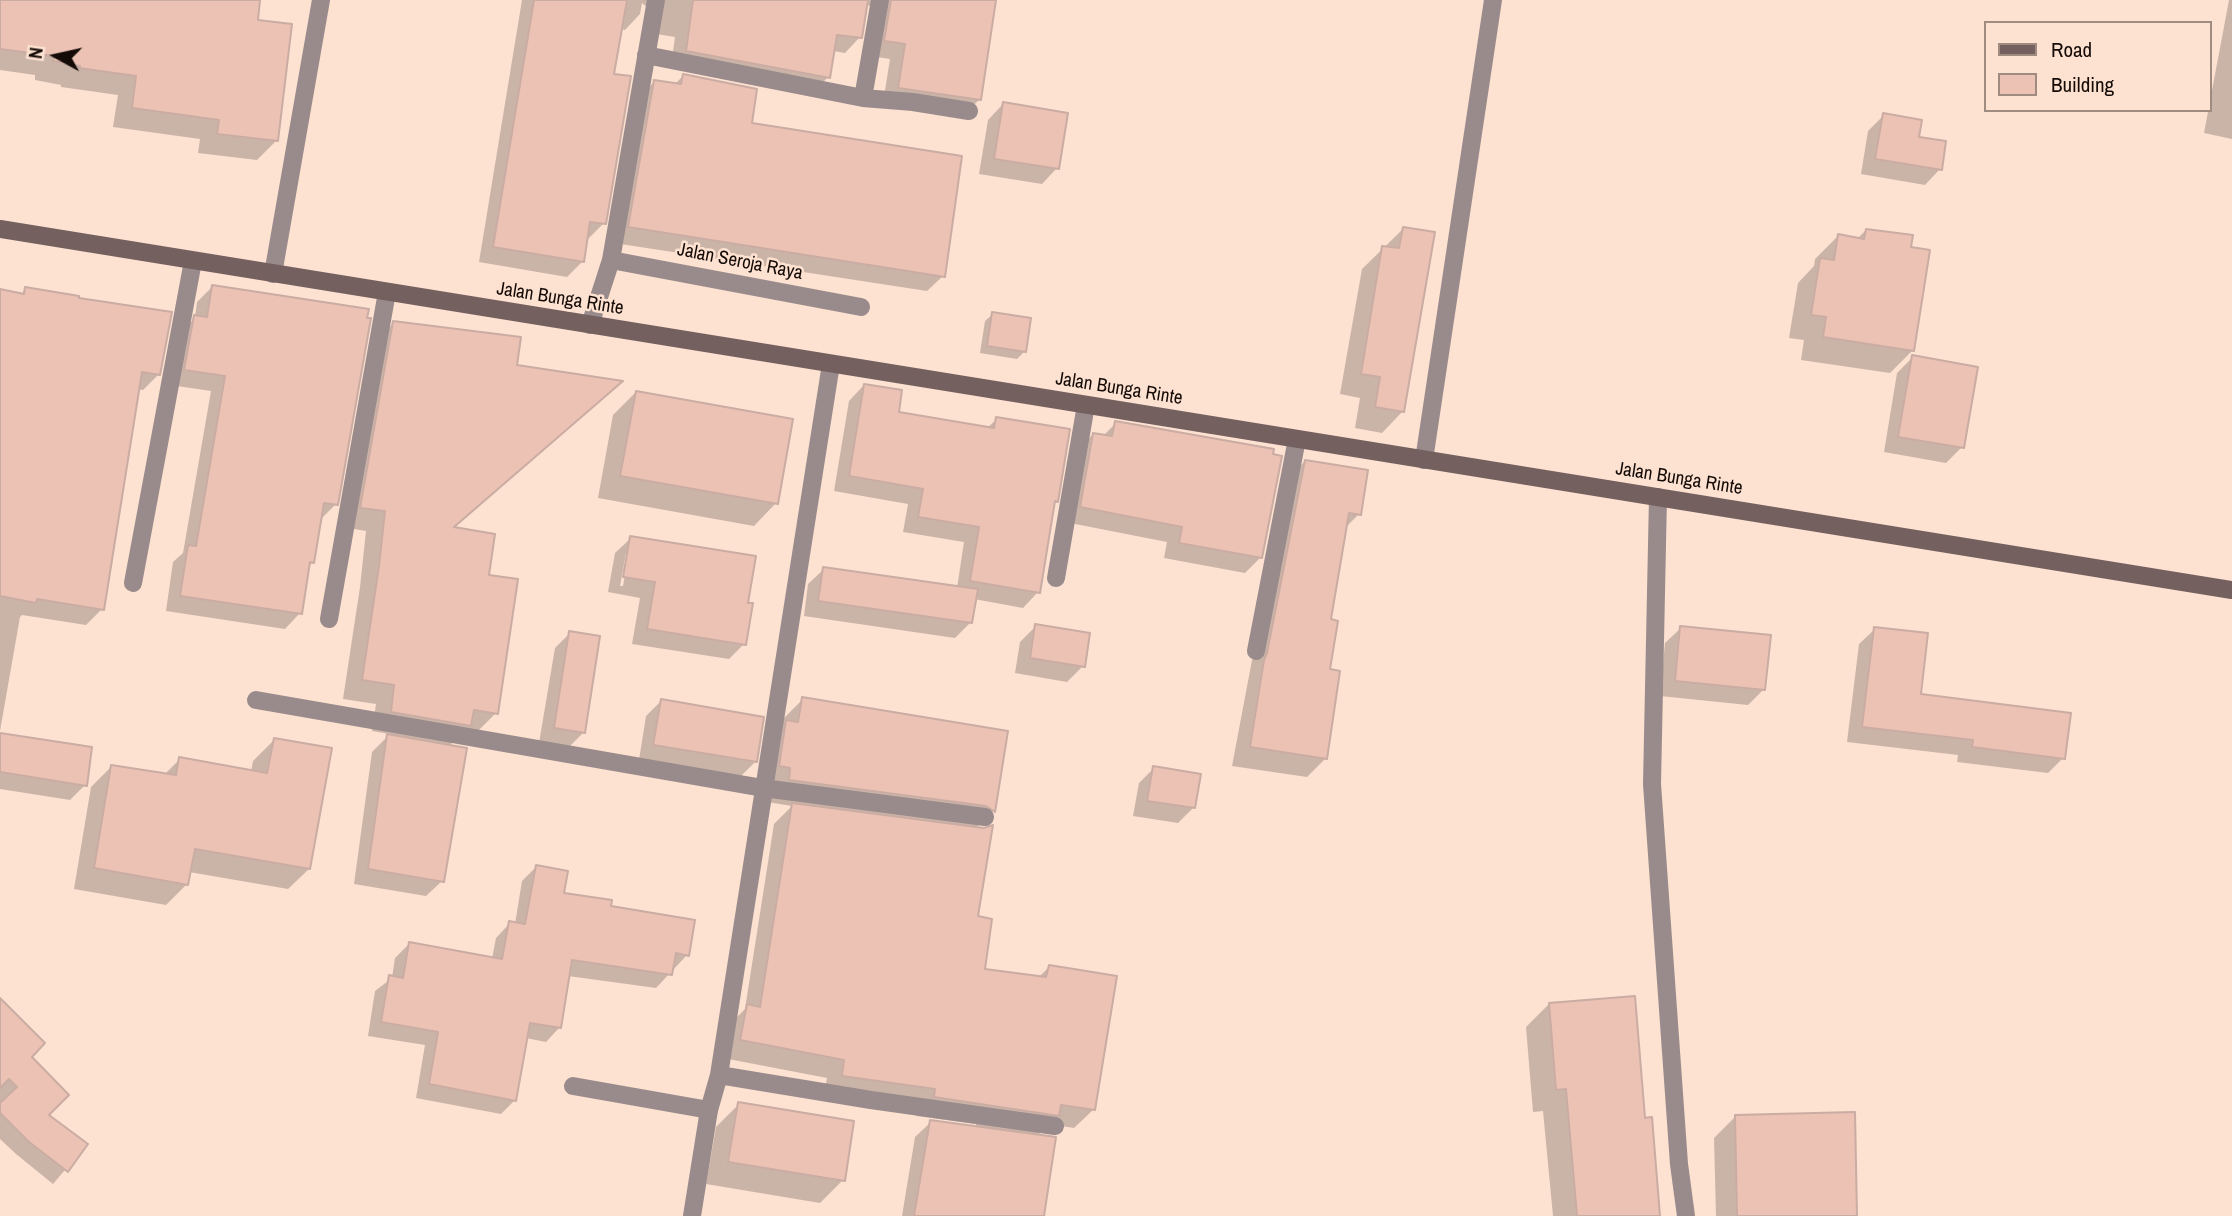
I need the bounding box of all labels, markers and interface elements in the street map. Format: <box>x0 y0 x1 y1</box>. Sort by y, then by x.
north arrow <box>21 21 91 91</box>
legend <box>1983 21 2211 112</box>
text: Road <box>2051 35 2092 64</box>
text: N <box>22 46 49 60</box>
text: Building <box>2051 70 2114 99</box>
street label: Jalan Seroja Raya <box>675 239 805 285</box>
street label: Jalan Bunga Rinte <box>495 278 625 320</box>
street label: Jalan Bunga Rinte <box>1054 368 1184 410</box>
street label: Jalan Bunga Rinte <box>1614 458 1744 500</box>

